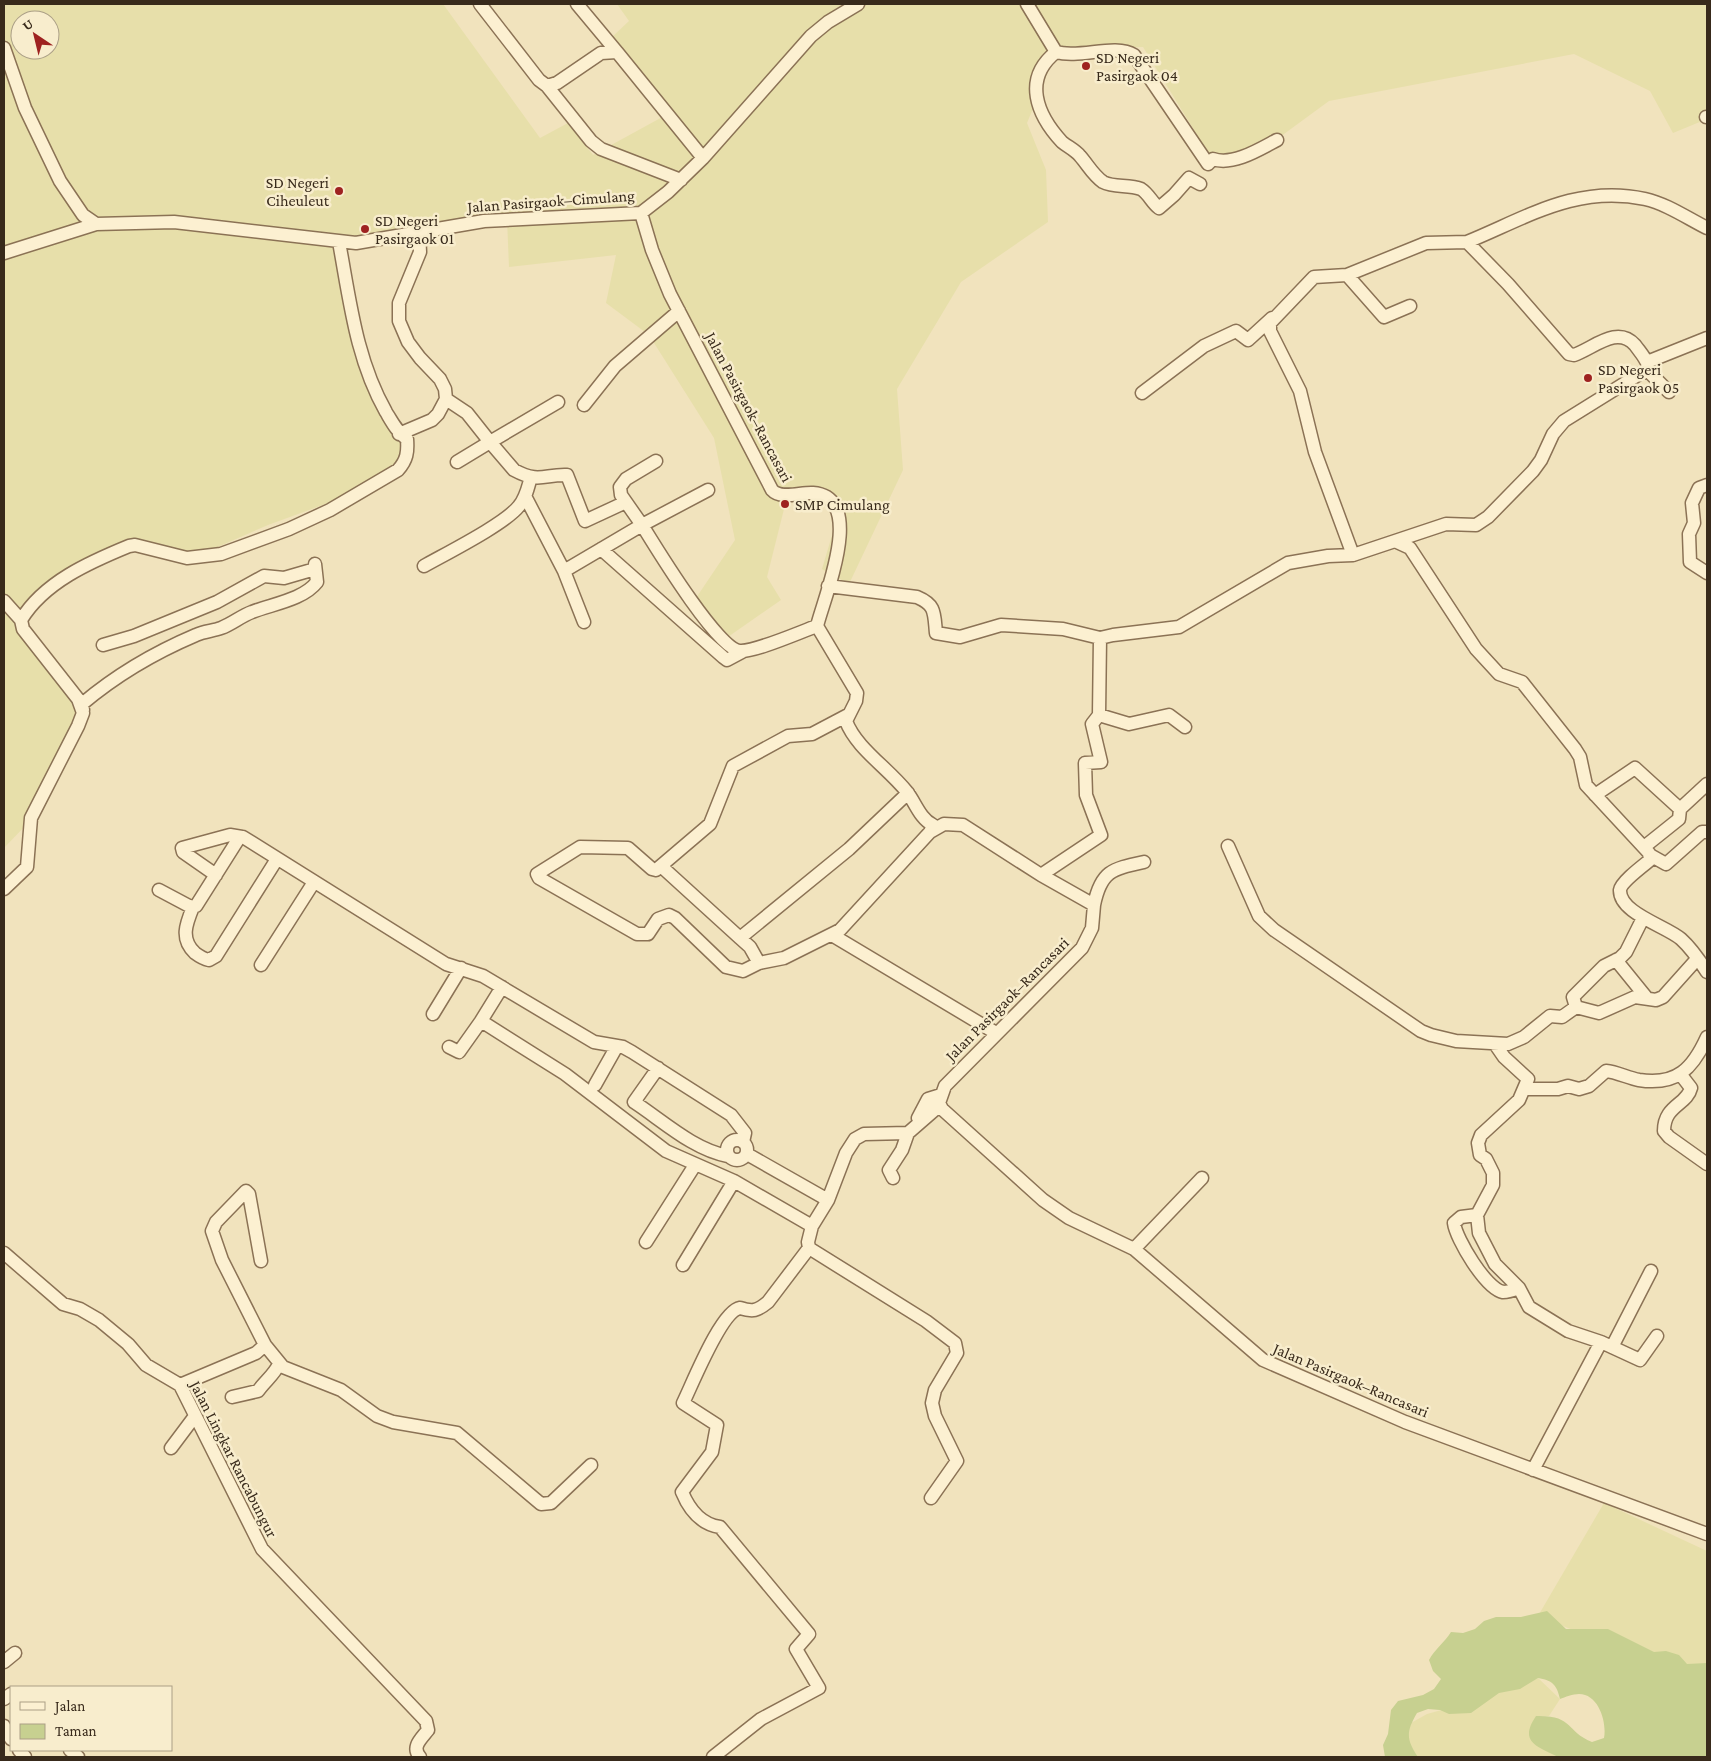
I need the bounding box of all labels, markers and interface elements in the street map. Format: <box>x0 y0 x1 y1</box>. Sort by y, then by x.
north arrow <box>10 10 60 60</box>
text: U <box>19 15 36 34</box>
place label: SD Negeri Pasirgaok 04 <box>1096 49 1178 85</box>
marker: SD Negeri Pasirgaok 04 <box>1080 60 1092 72</box>
place label: SD Negeri Ciheuleut <box>266 174 330 209</box>
marker: SD Negeri Ciheuleut <box>333 185 345 197</box>
street label: Jalan Pasirgaok–Cimulang <box>465 187 636 216</box>
place label: SD Negeri Pasirgaok 01 <box>375 212 454 248</box>
marker: SD Negeri Pasirgaok 01 <box>359 223 371 235</box>
street label: Jalan Pasirgaok–Rancasari <box>700 327 796 485</box>
place label: SD Negeri Pasirgaok 05 <box>1598 361 1679 397</box>
marker: SD Negeri Pasirgaok 05 <box>1582 372 1594 384</box>
place label: SMP Cimulang <box>795 496 890 514</box>
marker: SMP Cimulang <box>779 498 791 510</box>
street label: Jalan Pasirgaok–Rancasari <box>940 934 1073 1066</box>
street label: Jalan Pasirgaok–Rancasari <box>1268 1339 1431 1421</box>
street label: Jalan Lingkar Rancabungur <box>185 1376 281 1541</box>
legend <box>10 1686 172 1751</box>
text: Jalan <box>53 1698 85 1715</box>
text: Taman <box>55 1723 97 1739</box>

